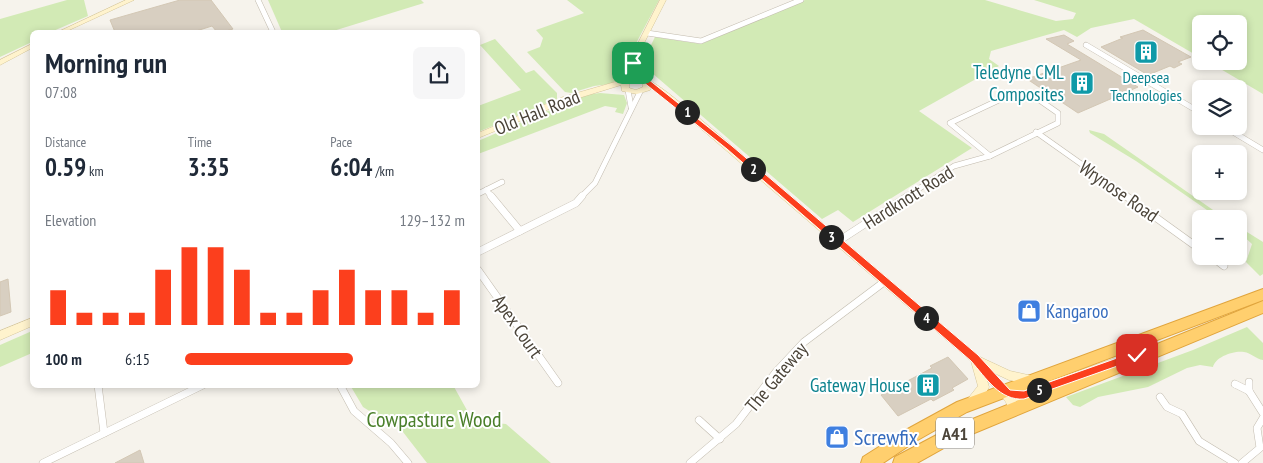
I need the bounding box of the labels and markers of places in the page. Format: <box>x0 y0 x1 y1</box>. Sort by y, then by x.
building icon: Deepsea Technologies <box>1133 39 1159 65</box>
pin <box>612 42 654 84</box>
place label: Teledyne CML Composites <box>973 60 1064 106</box>
place label: Deepsea Technologies <box>1110 67 1182 105</box>
building icon: Teledyne CML Composites <box>1069 70 1095 96</box>
pin: 1 <box>674 100 700 124</box>
pin: 2 <box>740 156 766 182</box>
pin: 3 <box>818 224 844 250</box>
shop icon: Kangaroo <box>1016 298 1042 324</box>
place label: Kangaroo <box>1046 299 1108 323</box>
pin: 4 <box>914 306 938 330</box>
pin <box>1116 334 1158 376</box>
building icon: Gateway House <box>915 372 941 398</box>
place label: Gateway House <box>810 373 910 397</box>
pin: 5 <box>1026 378 1052 402</box>
place label: Screwfix <box>854 423 918 451</box>
shop icon: Screwfix <box>824 424 850 450</box>

